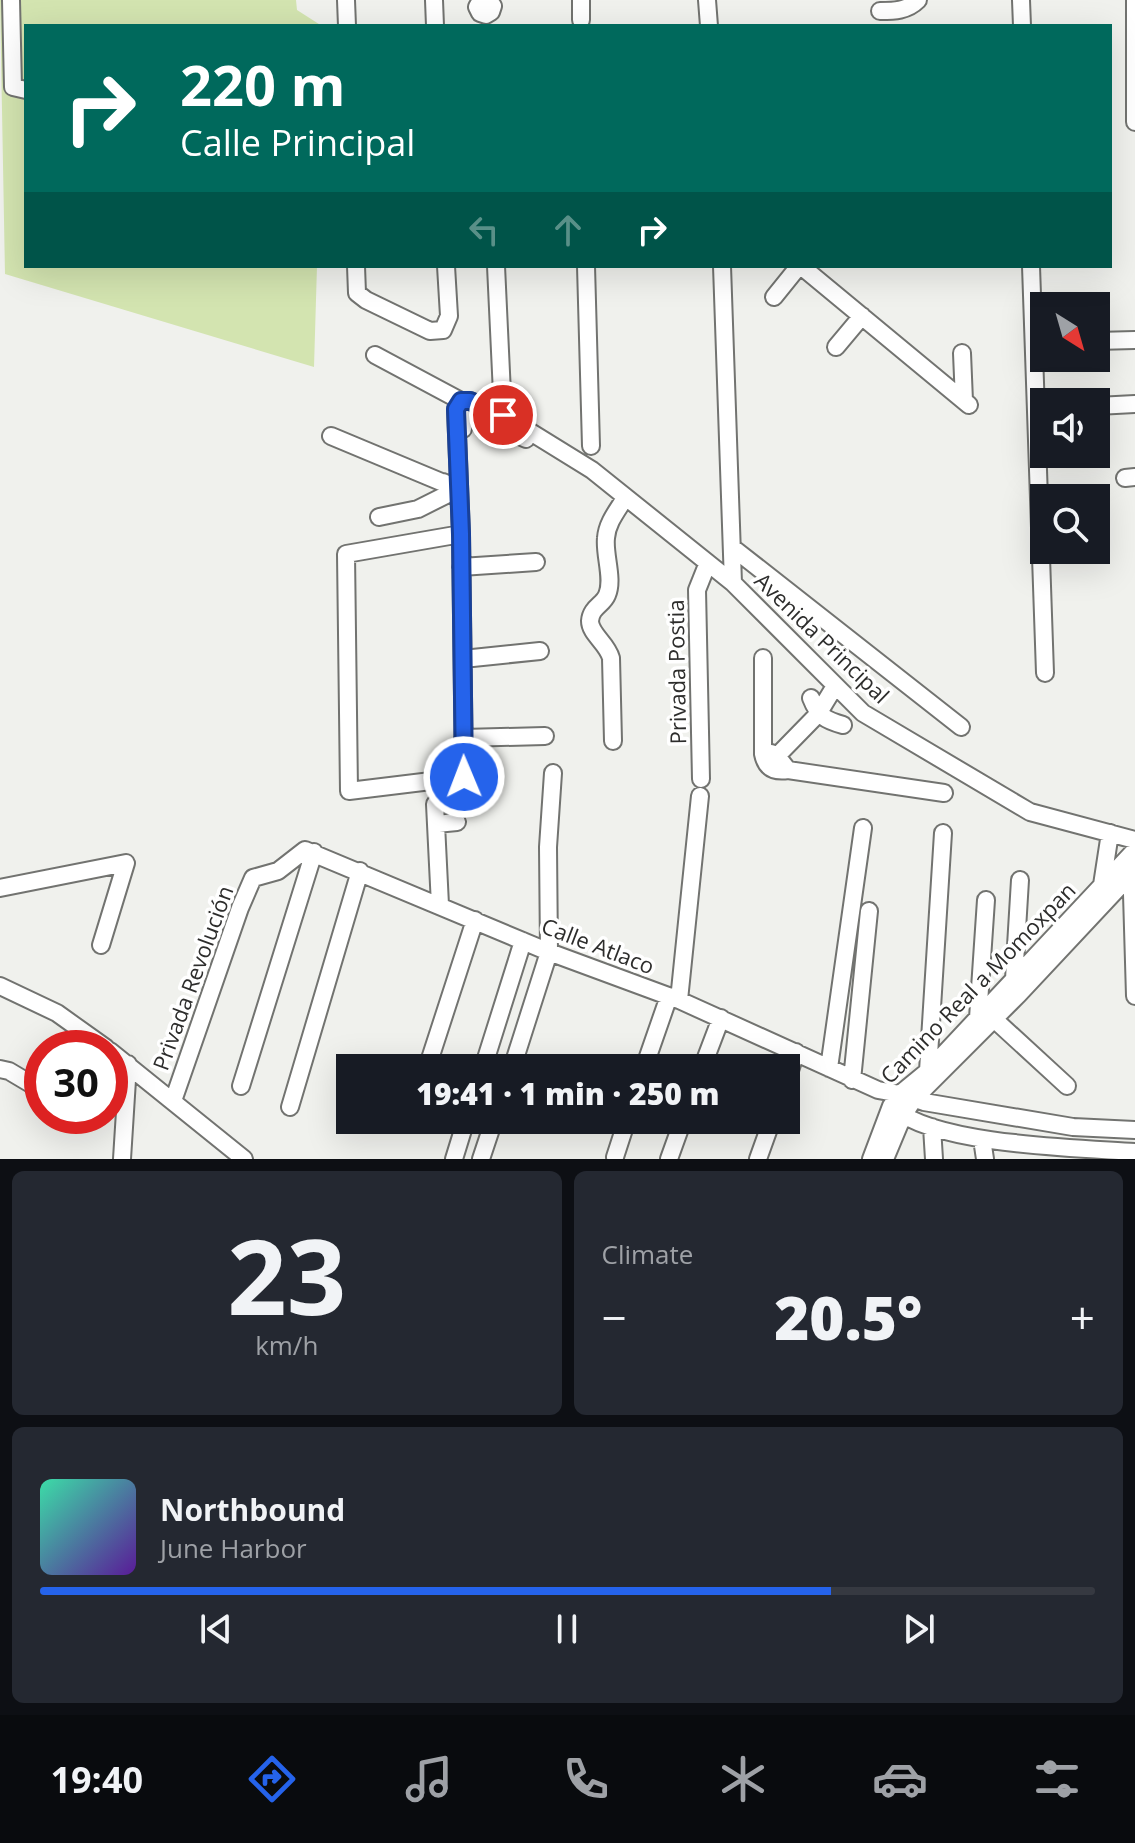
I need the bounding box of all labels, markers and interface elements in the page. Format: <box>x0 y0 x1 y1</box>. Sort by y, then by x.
text: 220 m <box>180 46 346 122</box>
icon: right <box>48 56 152 160</box>
text: Calle Principal <box>180 118 415 167</box>
icon: left <box>462 208 506 252</box>
icon: ahead <box>546 208 590 252</box>
icon: right <box>630 208 674 252</box>
north arrow <box>1030 292 1110 372</box>
map controls <box>1030 292 1110 564</box>
pin <box>469 381 537 449</box>
button: sound <box>1030 388 1110 468</box>
icon: arrive <box>481 393 525 437</box>
button: search <box>1030 484 1110 564</box>
street label: Avenida Principal <box>749 565 897 709</box>
street label: Privada Postia <box>660 599 692 745</box>
position arrow <box>422 735 506 819</box>
street label: Camino Real a Momoxpan <box>873 875 1082 1090</box>
street label: Privada Revolución <box>145 881 239 1074</box>
street label: Calle Atlaco <box>538 910 659 980</box>
speed limit sign: 30 <box>24 1030 128 1134</box>
text: 19:41 · 1 min · 250 m <box>416 1073 720 1114</box>
text: 23 <box>227 1204 346 1345</box>
text: Climate <box>602 1236 693 1272</box>
text: 20.5° <box>774 1276 922 1358</box>
text: − <box>602 1287 627 1347</box>
text: + <box>1070 1287 1095 1347</box>
text: km/h <box>255 1327 318 1363</box>
text: Northbound <box>160 1489 345 1530</box>
text: June Harbor <box>160 1530 307 1566</box>
icon: previous <box>194 1607 238 1651</box>
icon: pause <box>545 1607 589 1651</box>
icon: next <box>897 1607 941 1651</box>
icon: directions <box>244 1751 300 1807</box>
icon: music <box>401 1751 457 1807</box>
icon: phone <box>558 1751 614 1807</box>
icon: climate <box>715 1751 771 1807</box>
icon: car <box>872 1751 928 1807</box>
icon: filters <box>1029 1751 1085 1807</box>
text: 19:40 <box>50 1755 143 1804</box>

